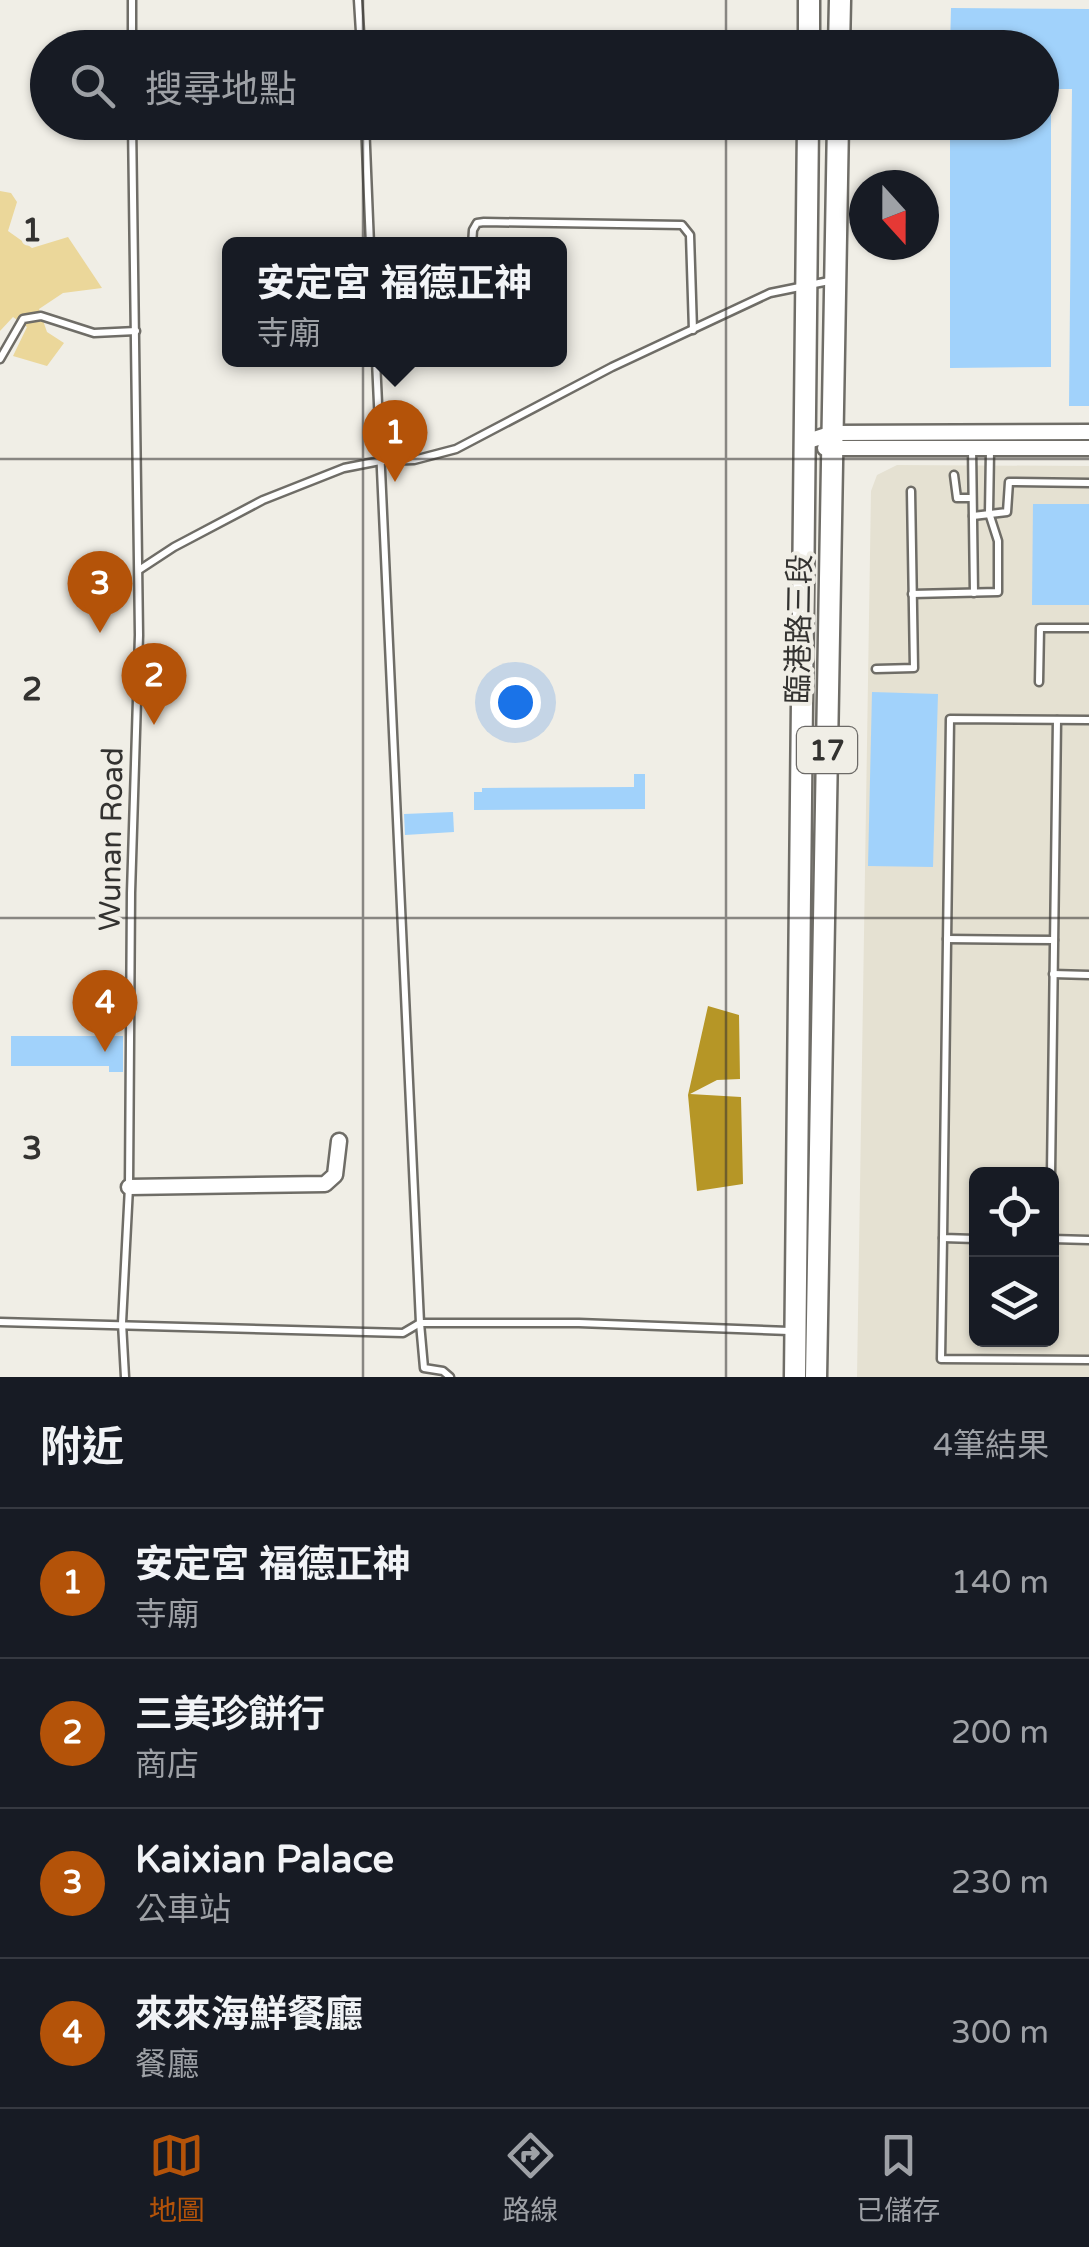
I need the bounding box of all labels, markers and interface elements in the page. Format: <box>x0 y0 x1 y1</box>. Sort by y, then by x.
search box <box>30 30 1059 140</box>
icon: search <box>65 58 120 113</box>
text: 搜尋地點 <box>145 67 297 113</box>
north arrow <box>849 170 939 260</box>
text: 1 <box>22 212 42 250</box>
popup <box>222 237 567 367</box>
text: 安定宮 福德正神 <box>257 261 532 307</box>
text: 寺廟 <box>257 315 321 353</box>
pin: 1 <box>362 400 428 482</box>
pin: 3 <box>68 550 132 633</box>
street label: 臨港路三段 <box>780 554 819 704</box>
pin: 2 <box>122 642 186 725</box>
text: 2 <box>22 671 42 709</box>
your location <box>490 677 541 728</box>
road number: 17 <box>797 727 857 773</box>
street label: Wunan Road <box>91 747 132 931</box>
pin: 4 <box>72 970 138 1052</box>
text: 3 <box>22 1130 42 1168</box>
map controls <box>969 1167 1059 1347</box>
button: locate <box>969 1167 1059 1257</box>
button: layers <box>969 1257 1059 1347</box>
text: 附近 <box>40 1422 124 1473</box>
text: 4筆結果 <box>933 1427 1049 1465</box>
text: 安定宮 福德正神 <box>135 1542 411 1588</box>
text: 1 <box>62 1564 83 1602</box>
text: 140 m <box>951 1564 1049 1602</box>
text: 寺廟 <box>135 1596 199 1634</box>
text: 三美珍餅行 <box>135 1692 325 1738</box>
text: 2 <box>62 1714 83 1752</box>
text: 200 m <box>951 1714 1049 1752</box>
text: 商店 <box>135 1746 199 1784</box>
text: Kaixian Palace <box>135 1837 394 1883</box>
text: 3 <box>62 1864 83 1902</box>
text: 230 m <box>951 1864 1049 1902</box>
text: 公車站 <box>135 1891 231 1929</box>
text: 來來海鮮餐廳 <box>135 1992 363 2038</box>
text: 4 <box>62 2014 83 2052</box>
text: 300 m <box>951 2014 1049 2052</box>
text: 餐廳 <box>135 2046 199 2084</box>
tab: 地圖 <box>149 2128 205 2228</box>
tab: 路線 <box>502 2128 558 2228</box>
tab: 已儲存 <box>856 2128 940 2228</box>

